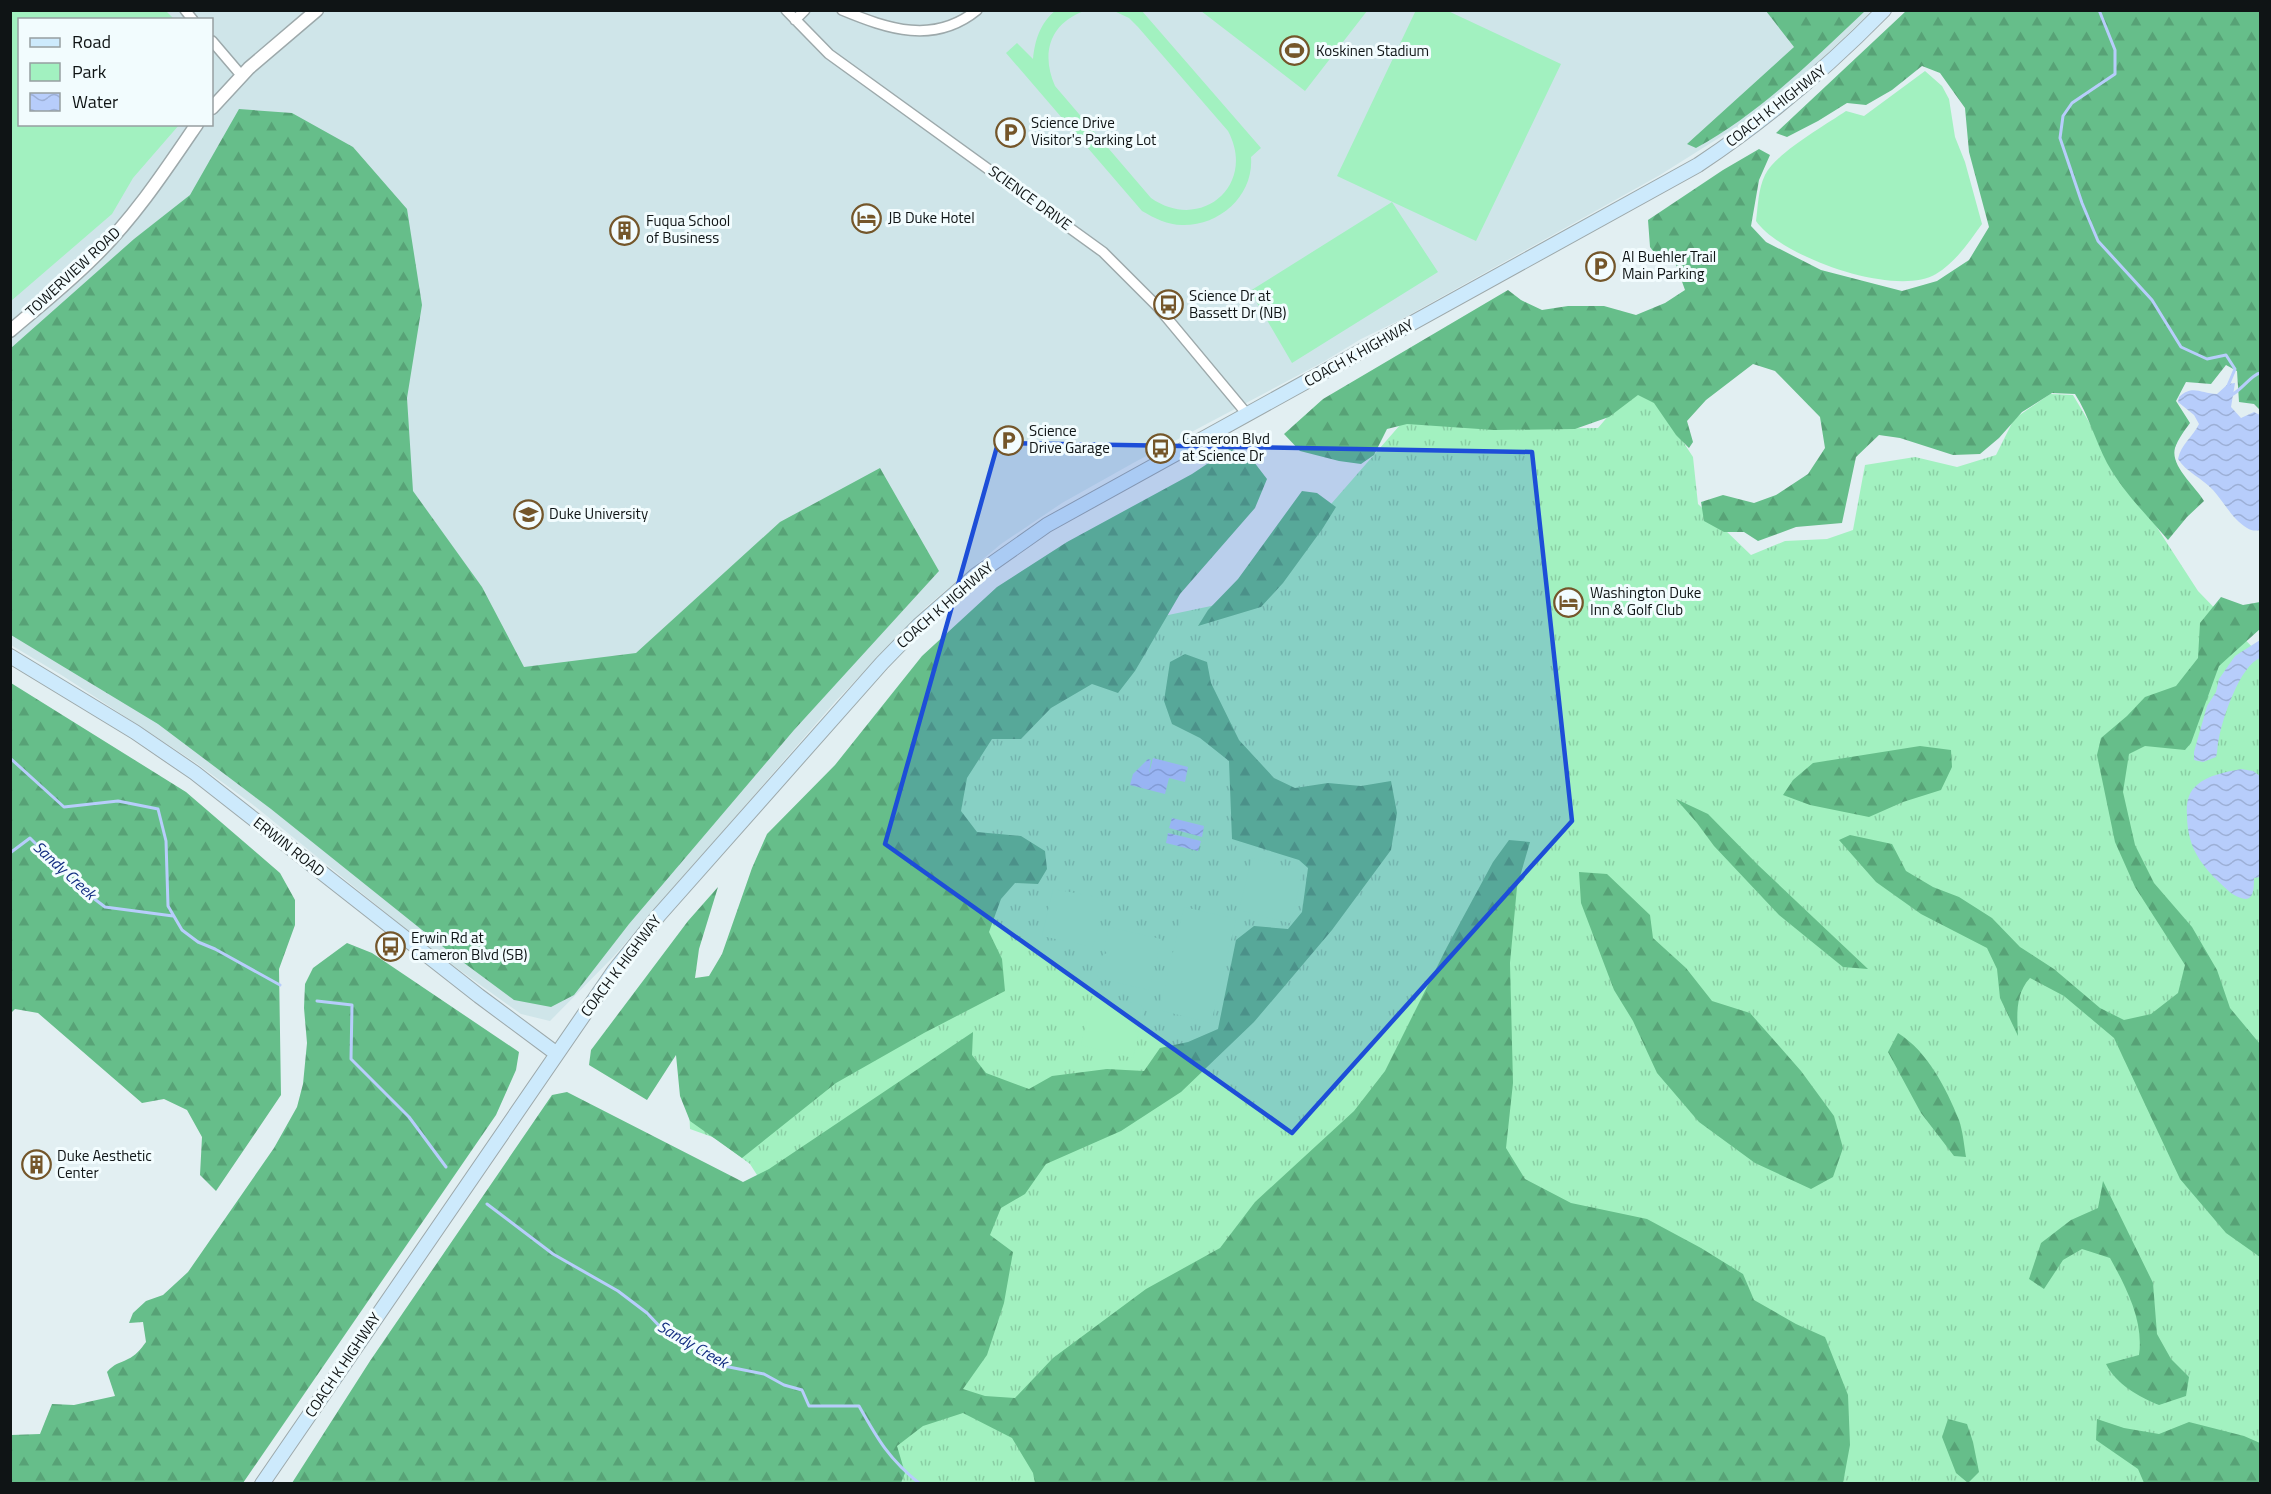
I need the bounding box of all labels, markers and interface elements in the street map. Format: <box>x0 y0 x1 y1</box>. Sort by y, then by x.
legend <box>18 18 213 126</box>
text: Road <box>72 28 111 55</box>
sports icon: Koskinen Stadium <box>1279 35 1311 67</box>
place label: Koskinen Stadium <box>1316 39 1429 62</box>
text: Park <box>72 58 107 85</box>
street label: COACH K HIGHWAY <box>1720 59 1831 152</box>
text: Water <box>72 88 118 115</box>
place label: Science Drive Visitor's Parking Lot <box>1031 111 1157 151</box>
parking icon: Science Drive Visitor's Parking Lot <box>994 116 1026 148</box>
street label: SCIENCE DRIVE <box>984 160 1077 236</box>
hotel icon: JB Duke Hotel <box>851 202 883 234</box>
place label: JB Duke Hotel <box>888 206 975 229</box>
place label: Fuqua School of Business <box>646 209 730 249</box>
building icon: Fuqua School of Business <box>609 214 641 246</box>
street label: TOWERVIEW ROAD <box>20 221 125 322</box>
place label: Al Buehler Trail Main Parking <box>1622 245 1716 285</box>
parking icon: Al Buehler Trail Main Parking <box>1585 250 1617 282</box>
place label: Science Dr at Bassett Dr (NB) <box>1189 284 1287 324</box>
bus stop icon: Science Dr at Bassett Dr (NB) <box>1152 289 1184 321</box>
street label: COACH K HIGHWAY <box>1300 313 1418 392</box>
place label: Science Drive Garage <box>1029 419 1110 459</box>
parking icon: Science Drive Garage <box>992 424 1024 456</box>
place label: Cameron Blvd at Science Dr <box>1182 427 1270 467</box>
bus stop icon: Cameron Blvd at Science Dr <box>1145 432 1177 464</box>
school or university icon: Duke University <box>512 498 544 530</box>
place label: Duke University <box>549 502 648 525</box>
street label: COACH K HIGHWAY <box>891 556 998 653</box>
place label: Washington Duke Inn & Golf Club <box>1590 581 1701 621</box>
hotel icon: Washington Duke Inn & Golf Club <box>1553 586 1585 618</box>
street label: ERWIN ROAD <box>249 811 330 882</box>
water label: Sandy Creek <box>28 835 103 906</box>
street label: COACH K HIGHWAY <box>575 910 667 1021</box>
place label: Erwin Rd at Cameron Blvd (SB) <box>411 926 527 966</box>
bus stop icon: Erwin Rd at Cameron Blvd (SB) <box>374 931 406 963</box>
place label: Duke Aesthetic Center <box>57 1144 152 1184</box>
building icon: Duke Aesthetic Center <box>20 1149 52 1181</box>
street label: COACH K HIGHWAY <box>299 1308 386 1422</box>
water label: Sandy Creek <box>653 1314 734 1375</box>

